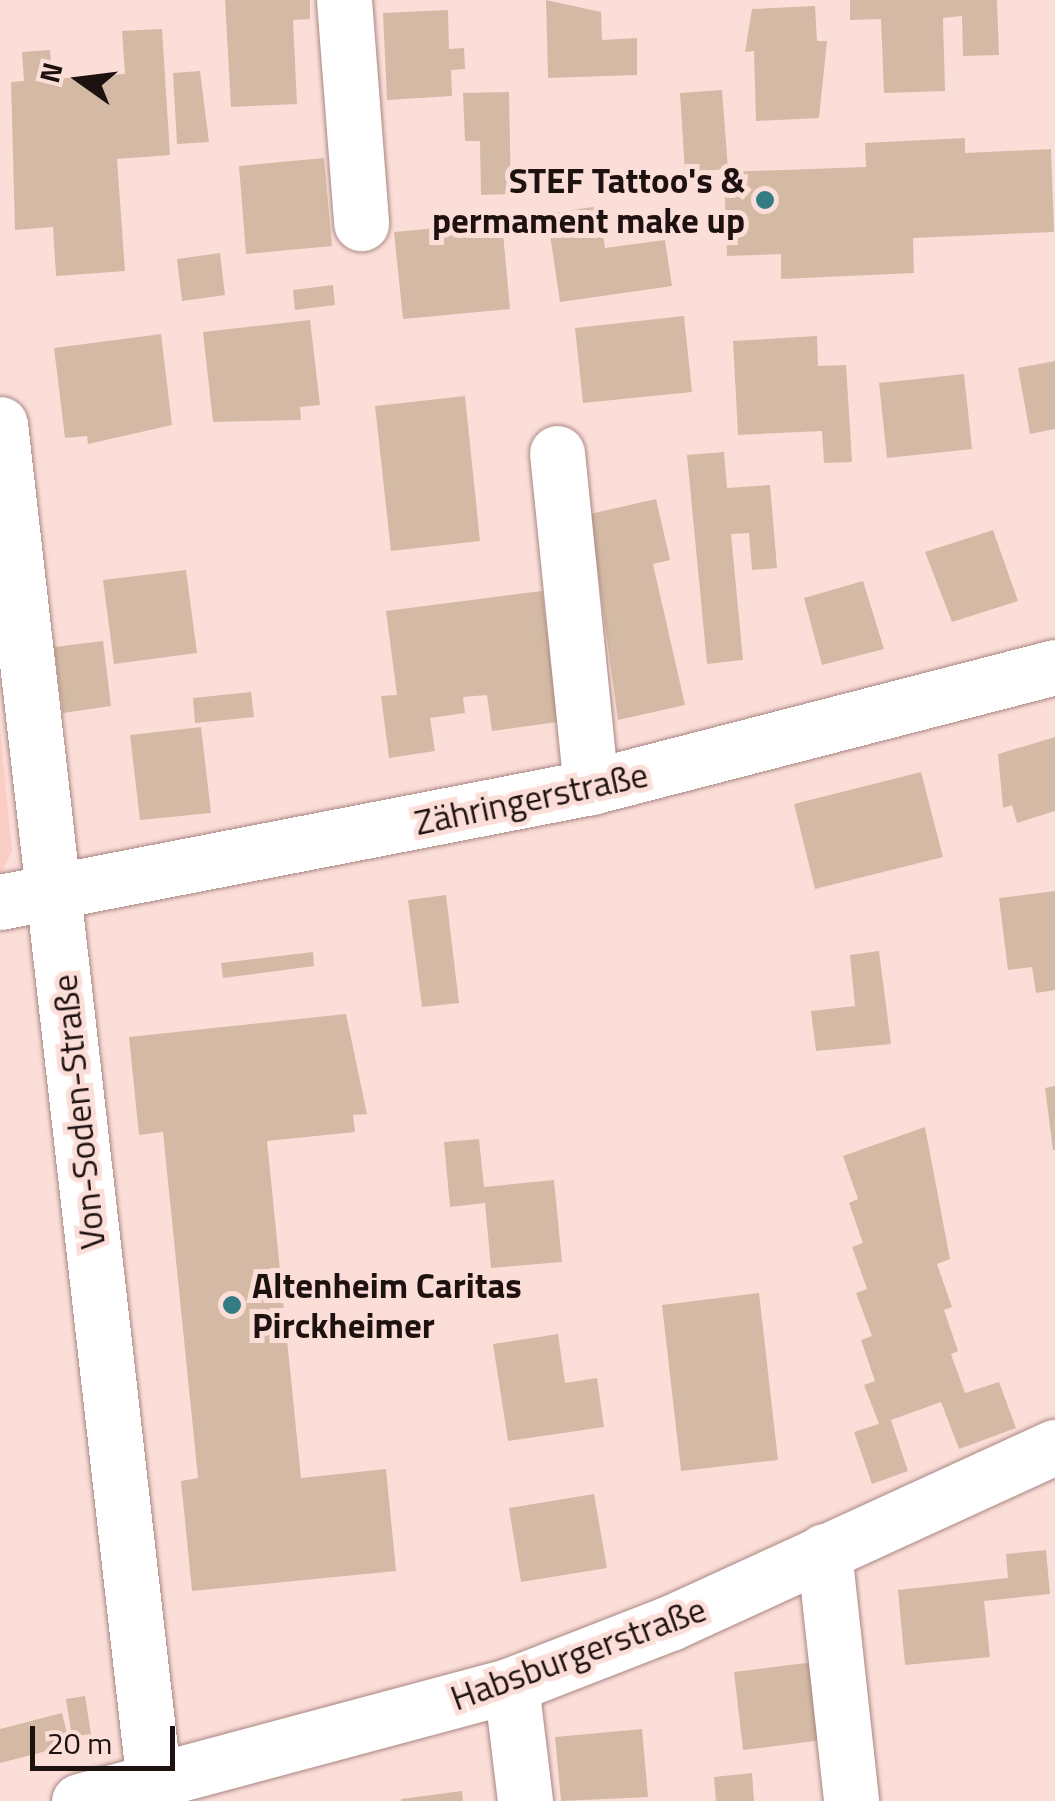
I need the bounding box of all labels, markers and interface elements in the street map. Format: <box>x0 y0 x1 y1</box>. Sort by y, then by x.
north arrow <box>30 30 130 130</box>
text: N <box>27 58 74 87</box>
place label: STEF Tattoo's & permament make up <box>432 159 745 241</box>
marker: STEF Tattoo's & permament make up <box>754 189 776 211</box>
street label: Zähringerstraße <box>411 753 651 843</box>
street label: Von-Soden-Straße <box>43 973 113 1251</box>
place label: Altenheim Caritas Pirckheimer <box>252 1264 522 1346</box>
marker: Altenheim Caritas Pirckheimer <box>221 1294 243 1316</box>
street label: Habsburgerstraße <box>445 1587 711 1719</box>
scale bar <box>35 1706 180 1768</box>
text: 20 m <box>47 1720 112 1766</box>

